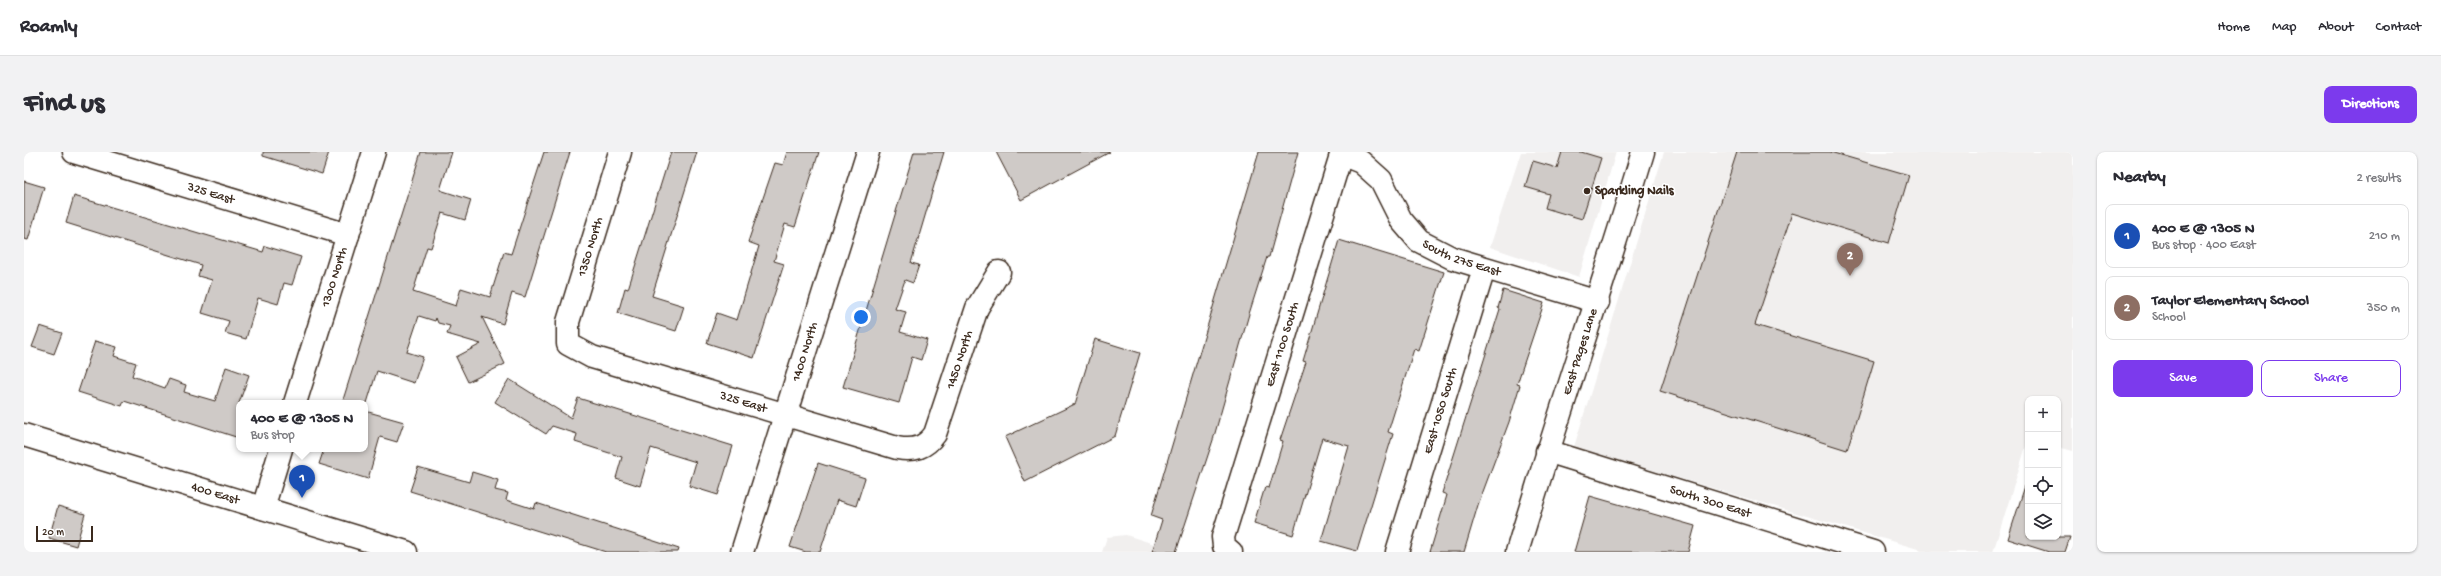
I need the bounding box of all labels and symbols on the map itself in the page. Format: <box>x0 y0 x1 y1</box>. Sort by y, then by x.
street label: 325 East <box>185 179 238 208</box>
place label: Sparkling Nails <box>1595 184 1675 200</box>
marker: Sparkling Nails <box>1582 186 1592 196</box>
street label: 1350 North <box>575 215 607 280</box>
street label: South 275 East <box>1420 237 1504 280</box>
pin: 2 <box>1837 243 1863 276</box>
street label: 1300 North <box>318 245 351 310</box>
street label: East 1100 South <box>1262 300 1303 389</box>
street label: East Pages Lane <box>1559 306 1601 397</box>
your location <box>851 307 871 327</box>
street label: 1400 North <box>788 320 821 384</box>
street label: 1450 North <box>943 328 977 392</box>
street label: East 1050 South <box>1420 365 1461 456</box>
street label: 325 East <box>717 388 770 417</box>
pin: 1 <box>289 465 315 498</box>
street label: 400 East <box>189 479 243 508</box>
street label: South 300 East <box>1668 482 1754 522</box>
scale bar <box>36 524 93 543</box>

